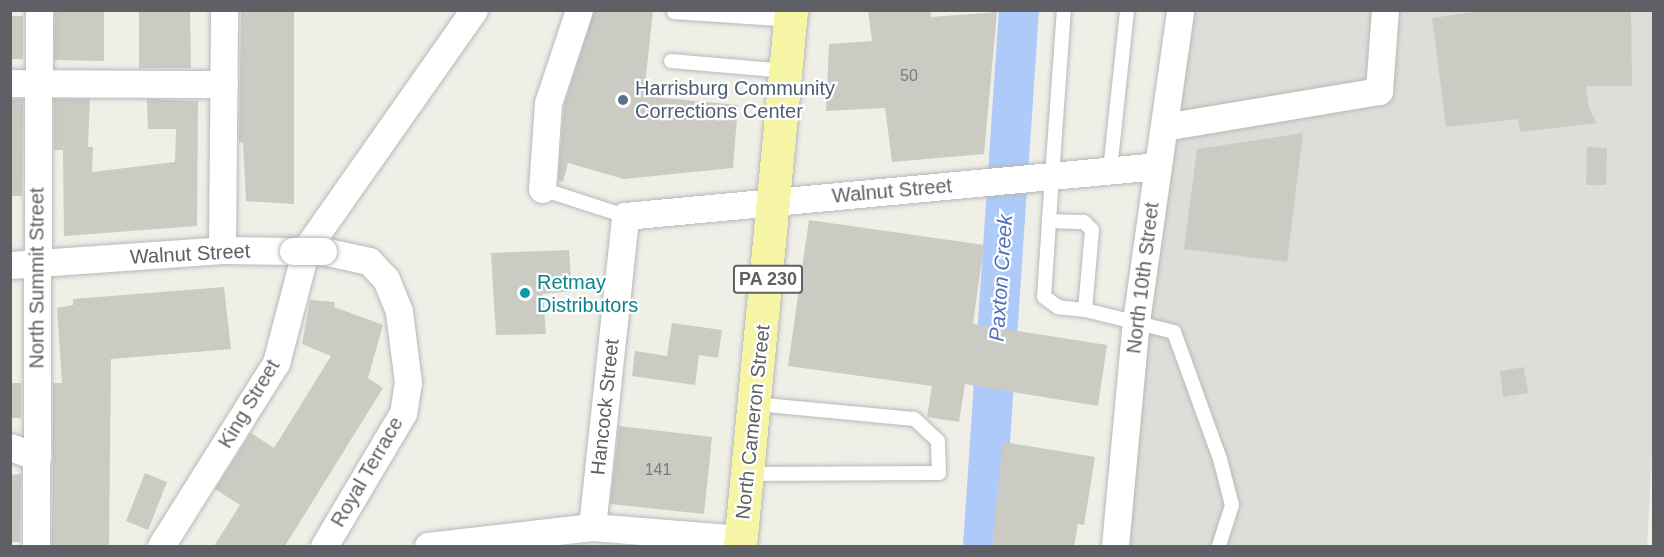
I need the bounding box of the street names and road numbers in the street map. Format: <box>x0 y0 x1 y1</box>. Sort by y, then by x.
street label: Walnut Street <box>831 174 953 208</box>
street label: North Summit Street <box>25 187 49 369</box>
street label: North 10th Street <box>1122 201 1164 355</box>
street label: Walnut Street <box>129 239 251 269</box>
road number: PA 230 <box>732 264 804 294</box>
street label: North Cameron Street <box>731 323 775 521</box>
street label: Hancock Street <box>586 338 624 476</box>
street label: King Street <box>213 355 285 453</box>
street label: Royal Terrace <box>326 413 408 531</box>

